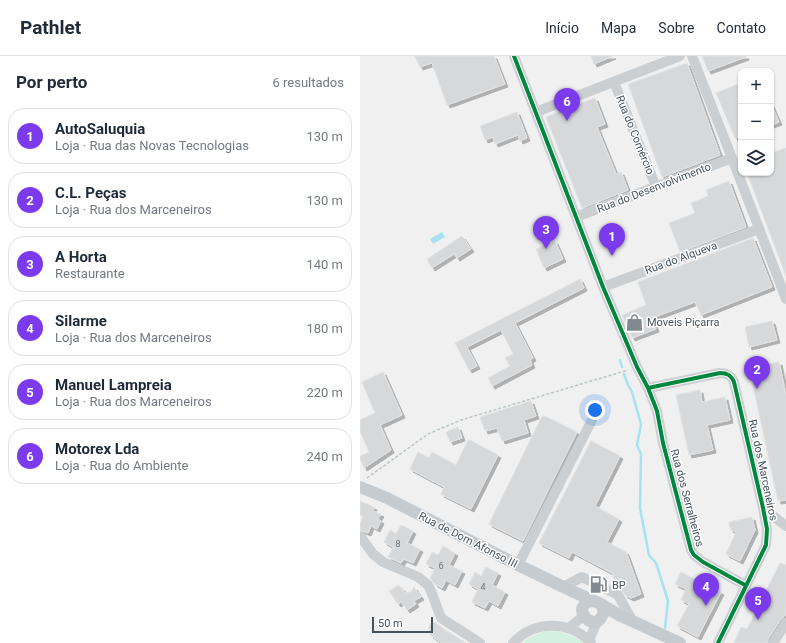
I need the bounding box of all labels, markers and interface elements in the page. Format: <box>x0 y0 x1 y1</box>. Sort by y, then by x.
text: Pathlet <box>20 16 81 39</box>
text: Início <box>545 20 579 36</box>
text: Mapa <box>601 20 636 36</box>
text: Sobre <box>658 20 695 36</box>
text: Contato <box>717 20 766 36</box>
map controls <box>738 68 774 176</box>
button: + <box>738 68 774 104</box>
text: Por perto <box>16 72 87 92</box>
text: 6 resultados <box>272 75 344 90</box>
pin: 6 <box>554 88 580 121</box>
street label: Rua do Comércio <box>613 94 657 176</box>
button: − <box>738 104 774 140</box>
text: AutoSaluquia <box>55 120 145 138</box>
text: 1 <box>26 129 34 144</box>
text: 130 m <box>306 129 343 144</box>
text: Loja · Rua das Novas Tecnologias <box>55 138 249 153</box>
button: layers <box>738 140 774 176</box>
street label: Rua do Desenvolvimento <box>595 160 713 216</box>
text: C.L. Peças <box>55 184 127 202</box>
text: 2 <box>26 193 34 208</box>
text: 130 m <box>306 193 343 208</box>
text: Loja · Rua dos Marceneiros <box>55 202 212 217</box>
pin: 3 <box>533 216 559 249</box>
pin: 1 <box>599 223 625 256</box>
street label: Rua do Alqueva <box>643 239 719 277</box>
text: A Horta <box>55 248 107 266</box>
text: 3 <box>26 257 34 272</box>
text: 140 m <box>306 257 343 272</box>
text: Restaurante <box>55 266 125 281</box>
text: Silarme <box>55 312 107 330</box>
shop icon: Moveis Piçarra <box>624 312 644 332</box>
place label: Moveis Piçarra <box>647 316 720 329</box>
text: 4 <box>26 321 34 336</box>
text: 180 m <box>306 321 343 336</box>
text: Loja · Rua dos Marceneiros <box>55 330 212 345</box>
pin: 2 <box>744 356 770 389</box>
text: Manuel Lampreia <box>55 376 172 394</box>
text: 5 <box>26 385 34 400</box>
text: 220 m <box>306 385 343 400</box>
text: Loja · Rua dos Marceneiros <box>55 394 212 409</box>
your location <box>585 400 605 420</box>
street label: Rua dos Marceneiros <box>746 418 780 522</box>
text: Motorex Lda <box>55 440 139 458</box>
street label: Rua dos Serralheiros <box>668 448 706 549</box>
text: 6 <box>26 449 34 464</box>
text: 240 m <box>306 449 343 464</box>
text: Loja · Rua do Ambiente <box>55 458 188 473</box>
street label: Rua de Dom Afonso III <box>416 509 520 571</box>
house number: 8 <box>395 539 401 549</box>
house number: 6 <box>438 561 444 571</box>
pin: 4 <box>693 573 719 606</box>
fuel station icon: BP <box>589 575 609 595</box>
place label: BP <box>612 579 626 592</box>
house number: 4 <box>480 582 486 592</box>
pin: 5 <box>745 587 771 620</box>
scale bar <box>372 615 433 634</box>
text: 50 m <box>378 617 403 630</box>

